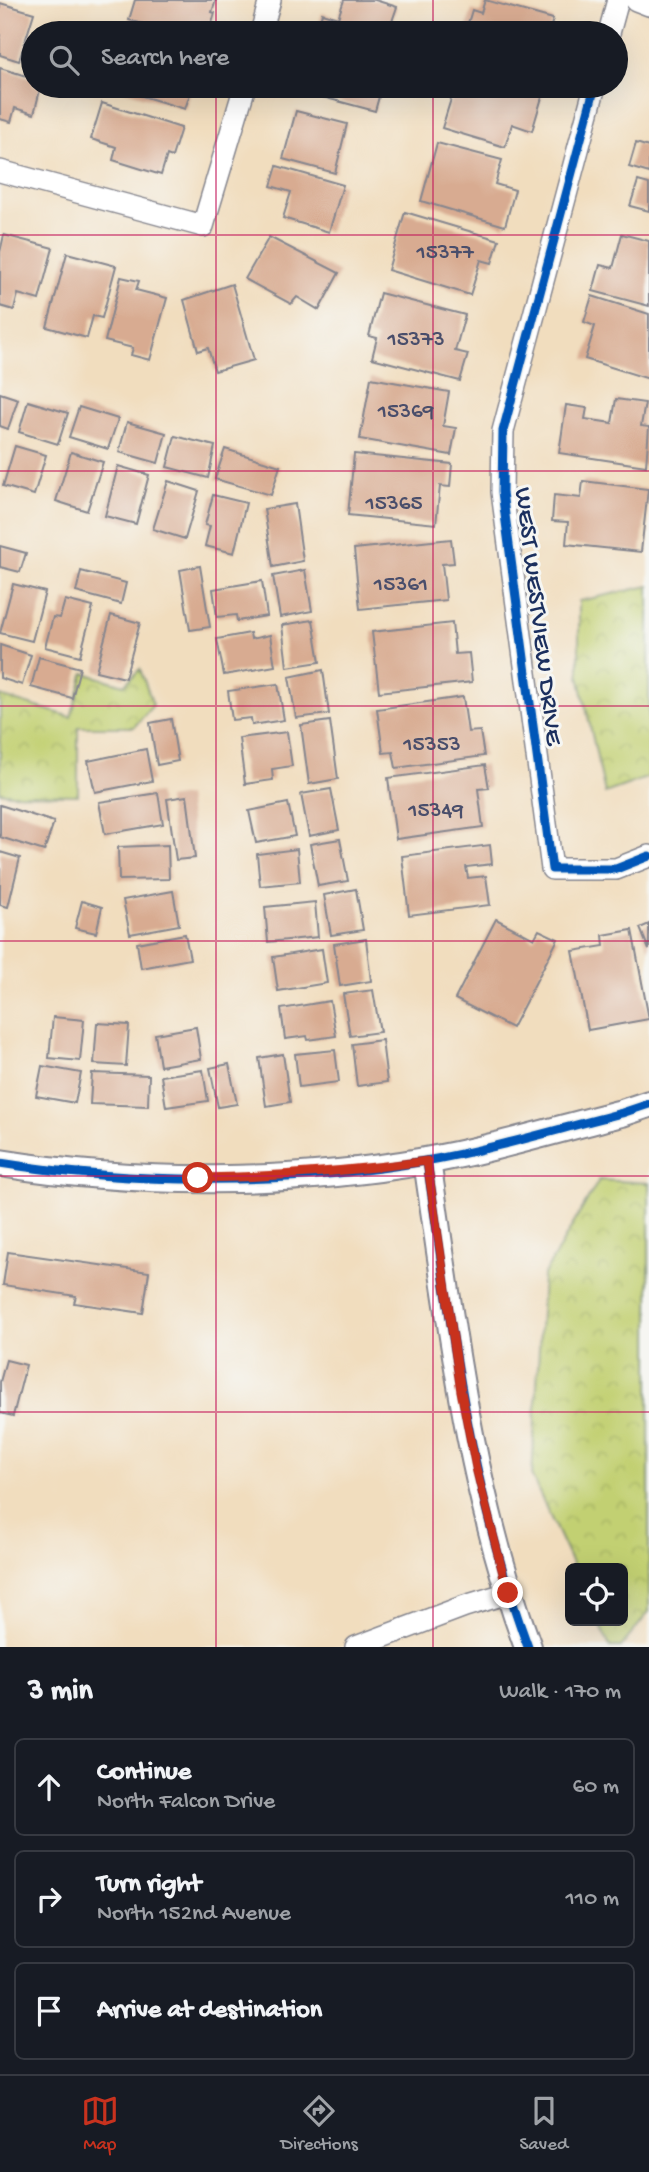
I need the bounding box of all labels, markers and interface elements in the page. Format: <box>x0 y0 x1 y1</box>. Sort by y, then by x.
search box <box>21 21 628 98</box>
icon: search <box>45 41 83 79</box>
text: Search here <box>101 44 229 75</box>
house number: 15377 <box>415 240 475 267</box>
house number: 15373 <box>386 327 445 354</box>
house number: 15369 <box>377 399 435 426</box>
street label: WEST WESTVIEW DRIVE <box>505 486 568 748</box>
house number: 15365 <box>364 491 423 518</box>
house number: 15361 <box>373 572 428 599</box>
house number: 15353 <box>402 732 461 759</box>
house number: 15349 <box>407 798 464 825</box>
route start <box>182 1162 213 1193</box>
map controls <box>565 1563 628 1626</box>
button: locate <box>565 1563 628 1626</box>
route end <box>492 1577 523 1608</box>
text: 3 min <box>28 1675 93 1710</box>
text: Walk · 170 m <box>499 1679 621 1706</box>
text: Continue <box>97 1758 191 1789</box>
icon: ahead <box>30 1768 68 1806</box>
text: 60 m <box>573 1774 619 1801</box>
text: North Falcon Drive <box>97 1789 275 1816</box>
text: Turn right <box>97 1870 201 1901</box>
icon: right <box>30 1880 68 1918</box>
text: 110 m <box>566 1886 619 1913</box>
text: North 152nd Avenue <box>97 1901 291 1928</box>
icon: arrive <box>30 1992 68 2030</box>
text: Arrive at destination <box>97 1996 322 2027</box>
tab: Map <box>81 2092 119 2157</box>
tab: Directions <box>281 2092 358 2157</box>
tab: Saved <box>519 2092 568 2157</box>

